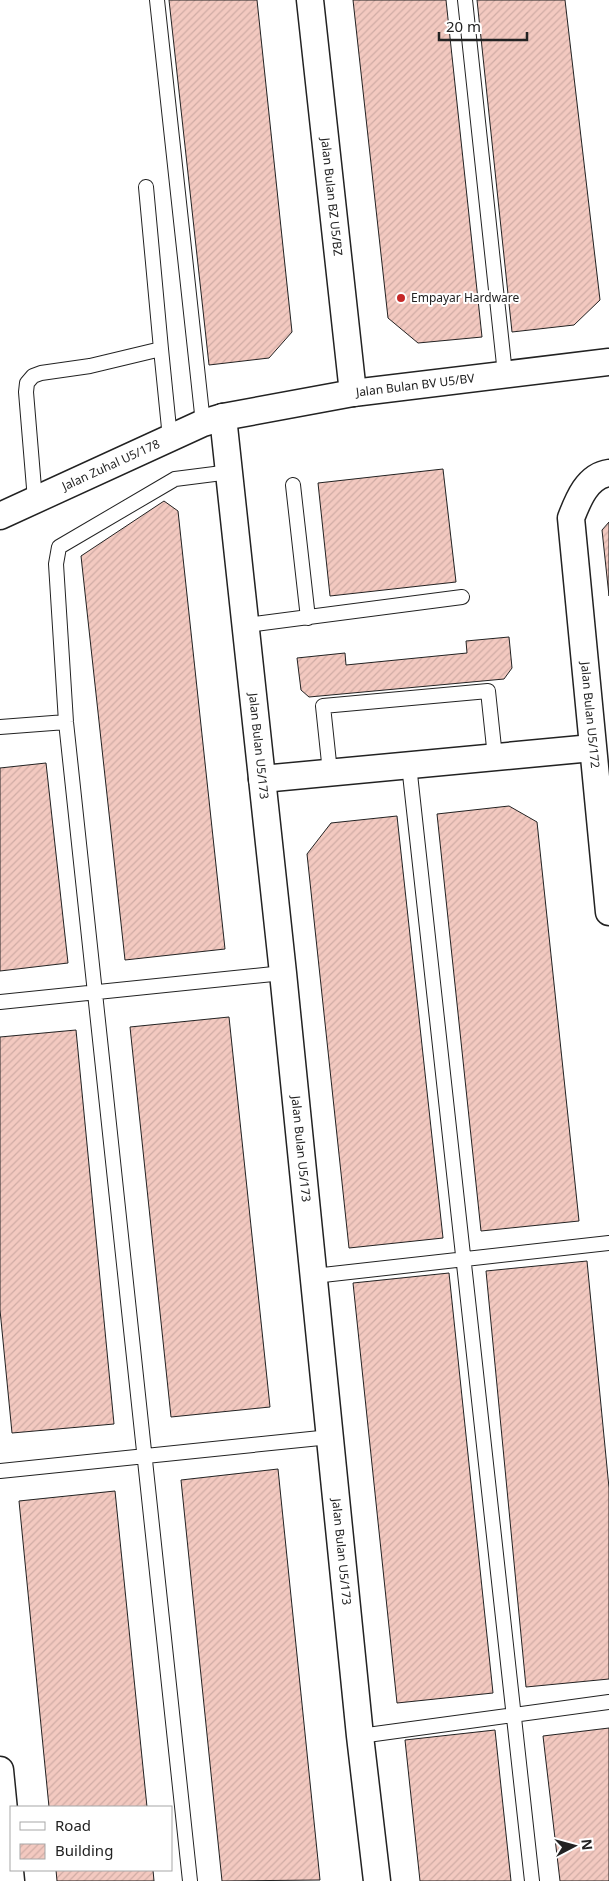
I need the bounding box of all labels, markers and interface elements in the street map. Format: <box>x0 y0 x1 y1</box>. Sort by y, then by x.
scale bar <box>439 10 526 42</box>
text: 20 m <box>446 16 481 36</box>
street label: Jalan Bulan BZ U5/BZ <box>317 136 347 257</box>
place label: Empayar Hardware <box>411 289 520 306</box>
marker: Empayar Hardware <box>395 292 407 304</box>
street label: Jalan Bulan BV U5/BV <box>354 369 476 401</box>
street label: Jalan Zuhal U5/178 <box>58 435 162 495</box>
street label: Jalan Bulan U5/172 <box>577 660 604 769</box>
street label: Jalan Bulan U5/173 <box>245 691 273 800</box>
street label: Jalan Bulan U5/173 <box>287 1094 315 1203</box>
street label: Jalan Bulan U5/173 <box>328 1497 356 1606</box>
legend <box>10 1806 172 1871</box>
text: Road <box>55 1815 91 1835</box>
north arrow <box>549 1821 599 1871</box>
text: N <box>577 1838 597 1851</box>
text: Building <box>55 1840 113 1860</box>

